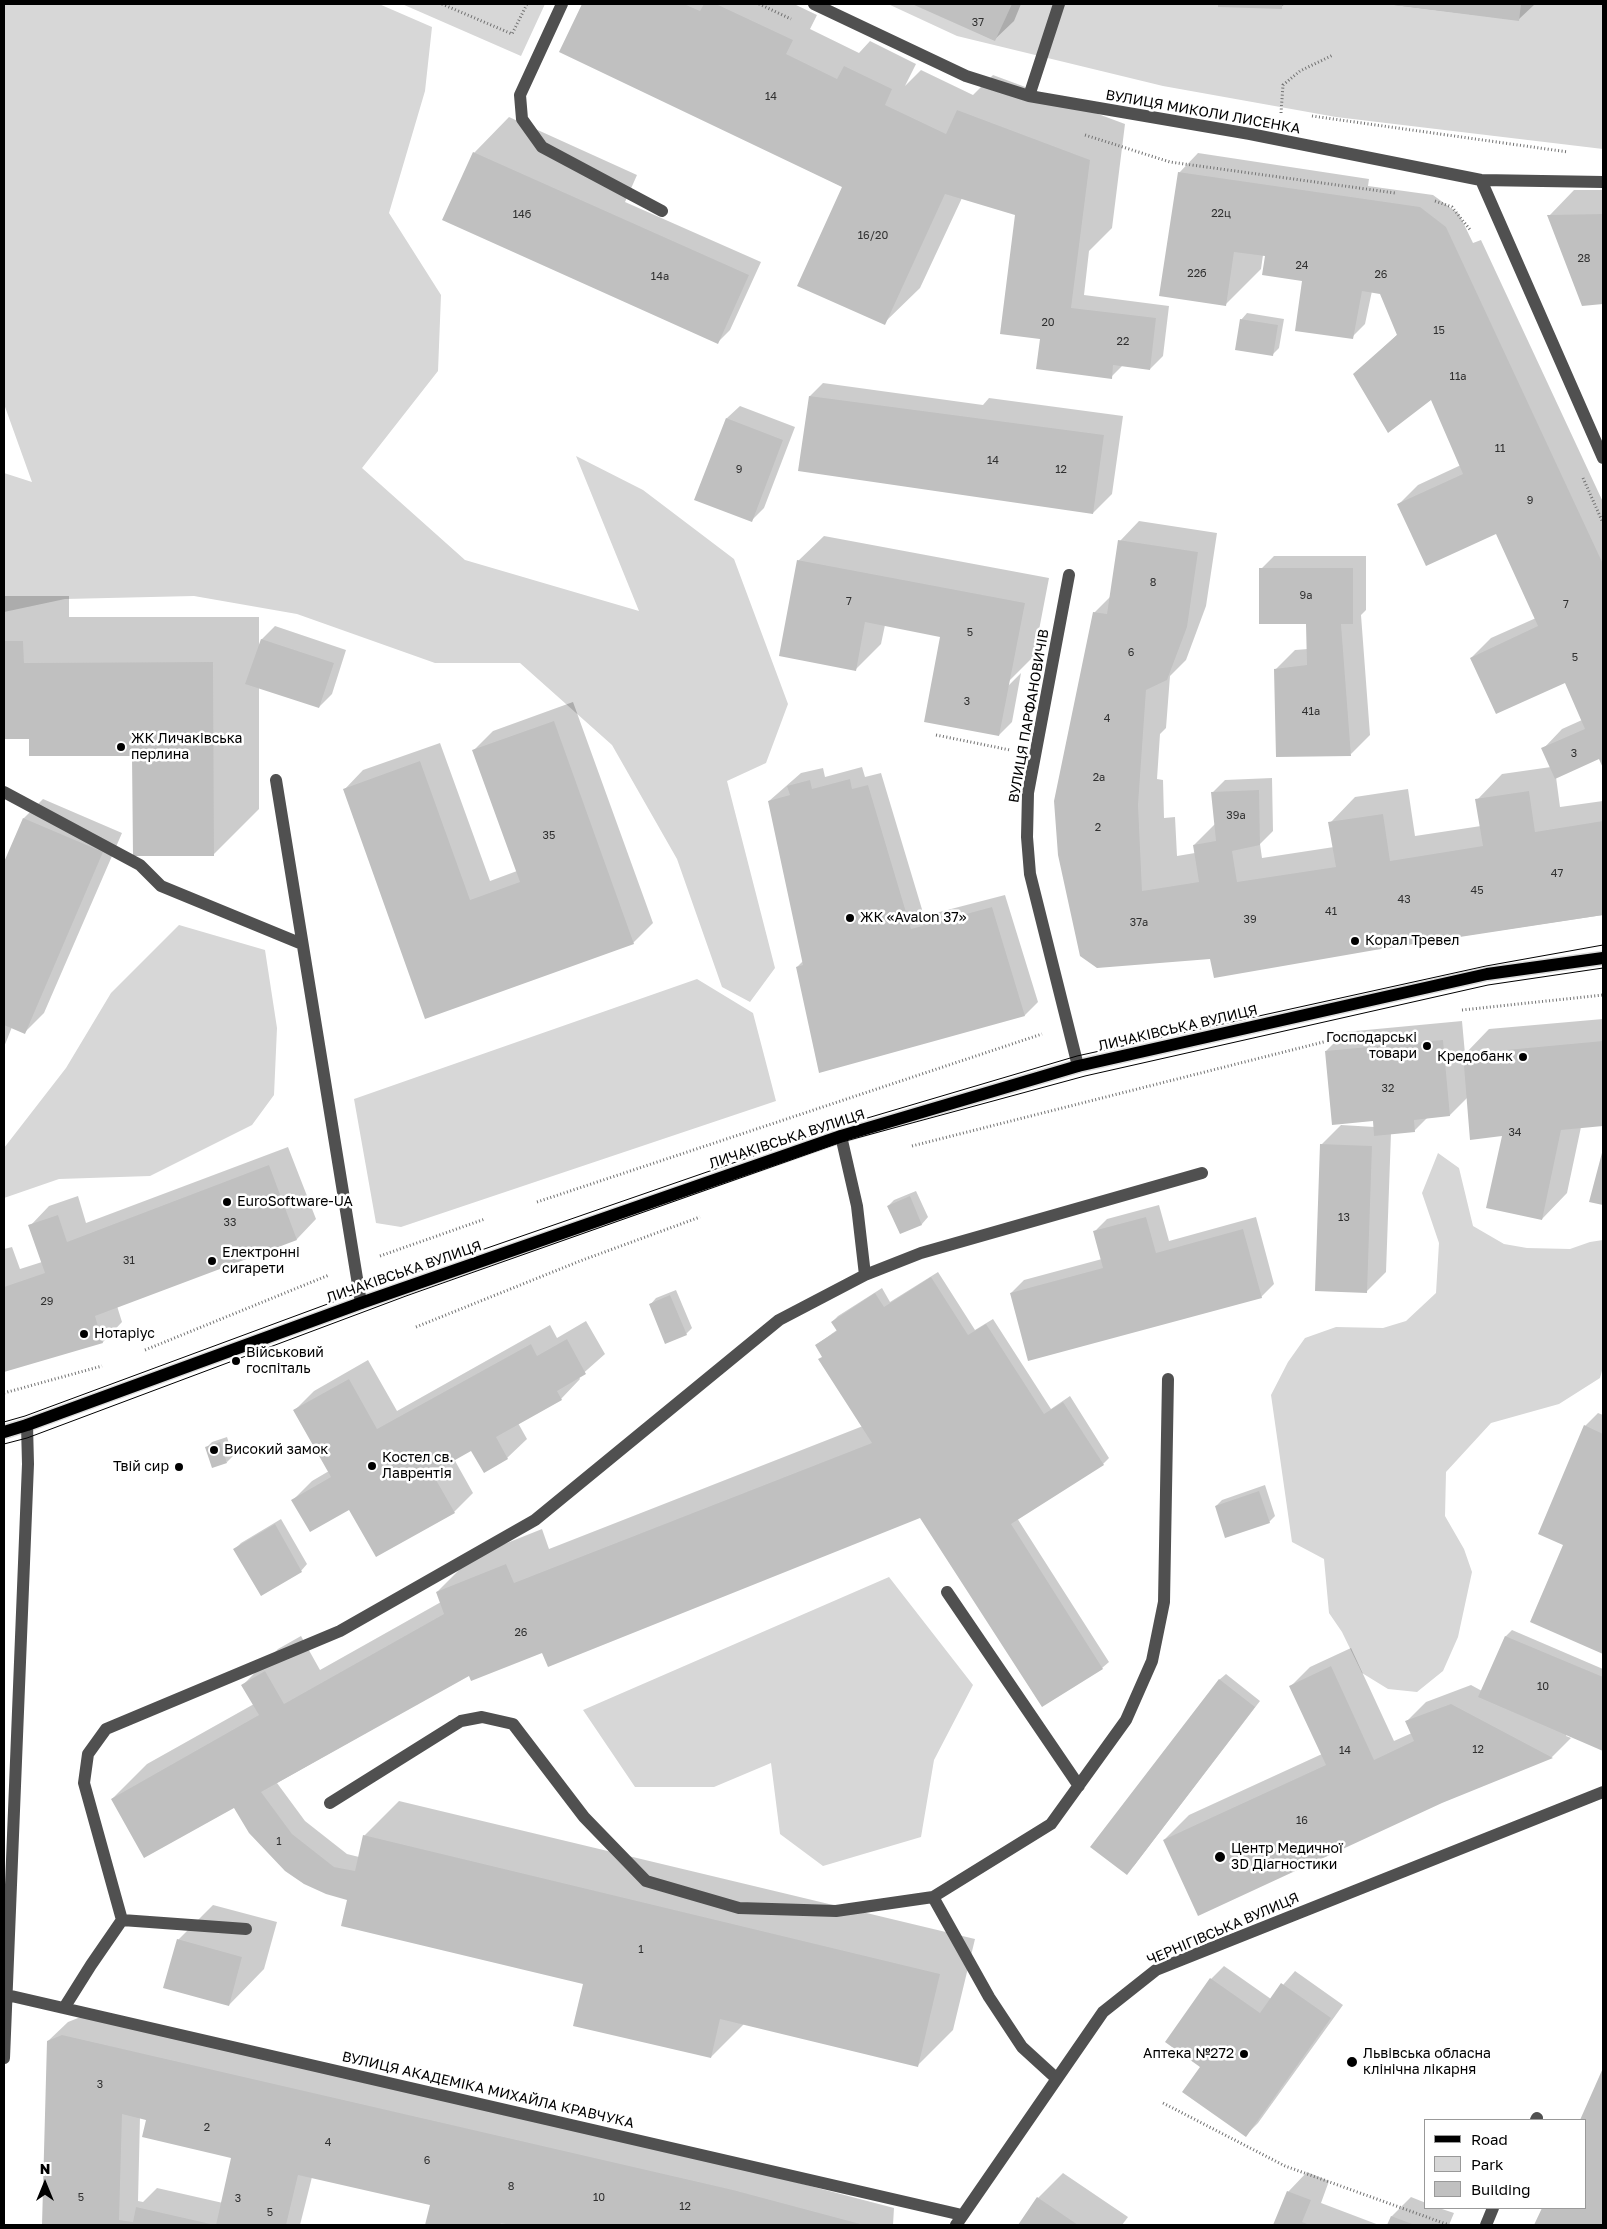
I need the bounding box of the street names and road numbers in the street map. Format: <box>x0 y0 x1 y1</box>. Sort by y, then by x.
street label: ВУЛИЦЯ МИКОЛИ ЛИСЕНКА <box>1104 87 1302 137</box>
street label: ВУЛИЦЯ ПАРФАНОВИЧІВ <box>1005 628 1053 804</box>
street label: ЛИЧАКІВСЬКА ВУЛИЦЯ <box>1097 1001 1259 1055</box>
street label: ЛИЧАКІВСЬКА ВУЛИЦЯ <box>707 1106 867 1172</box>
street label: ЛИЧАКІВСЬКА ВУЛИЦЯ <box>324 1238 484 1306</box>
street label: ЧЕРНІГІВСЬКА ВУЛИЦЯ <box>1144 1889 1302 1969</box>
street label: ВУЛИЦЯ АКАДЕМІКА МИХАЙЛА КРАВЧУКА <box>340 2048 636 2132</box>

